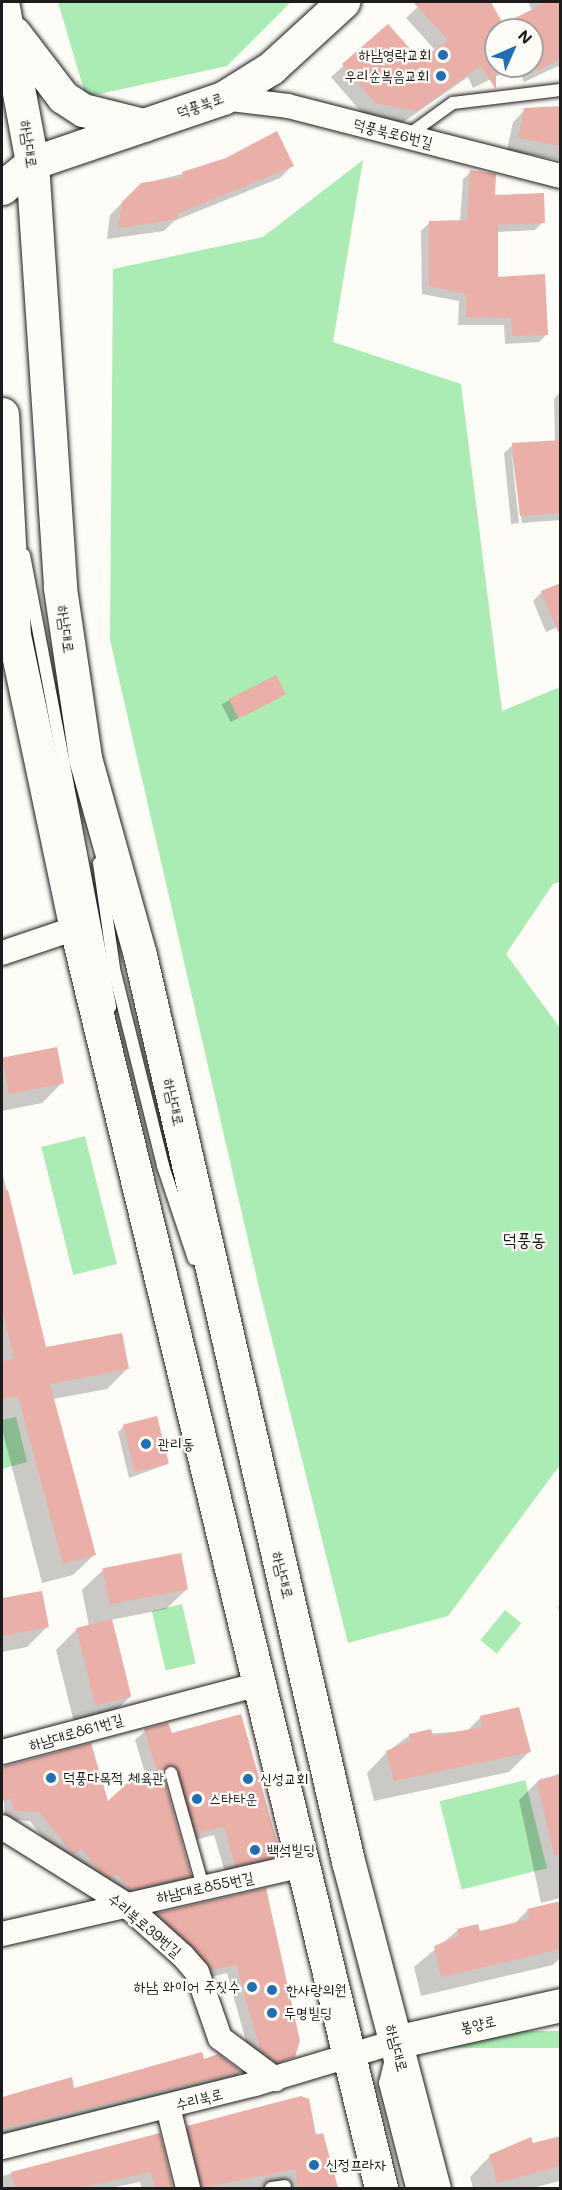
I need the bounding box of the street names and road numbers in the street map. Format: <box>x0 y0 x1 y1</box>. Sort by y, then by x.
street label: 덕풍북로 <box>174 88 226 122</box>
street label: 덕풍북로6번길 <box>351 114 435 152</box>
street label: 하남대로 <box>17 119 41 169</box>
street label: 하남대로 <box>54 604 78 654</box>
street label: 하남대로 <box>160 1076 188 1128</box>
street label: 하남대로 <box>268 1549 298 1601</box>
street label: 하남대로861번길 <box>27 1710 125 1754</box>
street label: 하남대로855번길 <box>155 1868 255 1906</box>
street label: 수리북로39번길 <box>105 1889 185 1961</box>
street label: 봉양로 <box>458 2011 498 2037</box>
street label: 하남대로 <box>382 2022 412 2074</box>
street label: 수리북로 <box>173 2084 225 2114</box>

